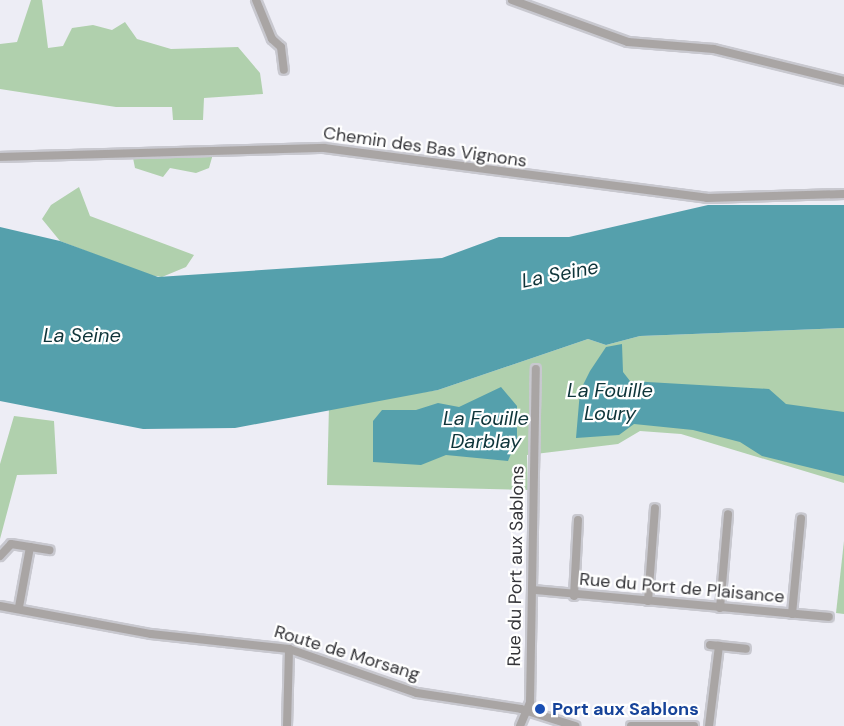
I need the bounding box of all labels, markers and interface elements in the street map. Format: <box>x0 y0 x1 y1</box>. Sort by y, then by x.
street label: Chemin des Bas Vignons <box>322 122 528 172</box>
water label: La Seine <box>519 255 601 293</box>
water label: La Seine <box>43 323 121 347</box>
water label: La Fouille Loury <box>567 379 653 426</box>
water label: La Fouille Darblay <box>443 406 529 453</box>
street label: Rue du Port aux Sablons <box>503 465 529 667</box>
street label: Rue du Port de Plaisance <box>578 568 786 608</box>
street label: Route de Morsang <box>272 621 422 685</box>
place label: Port aux Sablons <box>552 698 699 720</box>
marker: Port aux Sablons <box>533 702 547 716</box>

